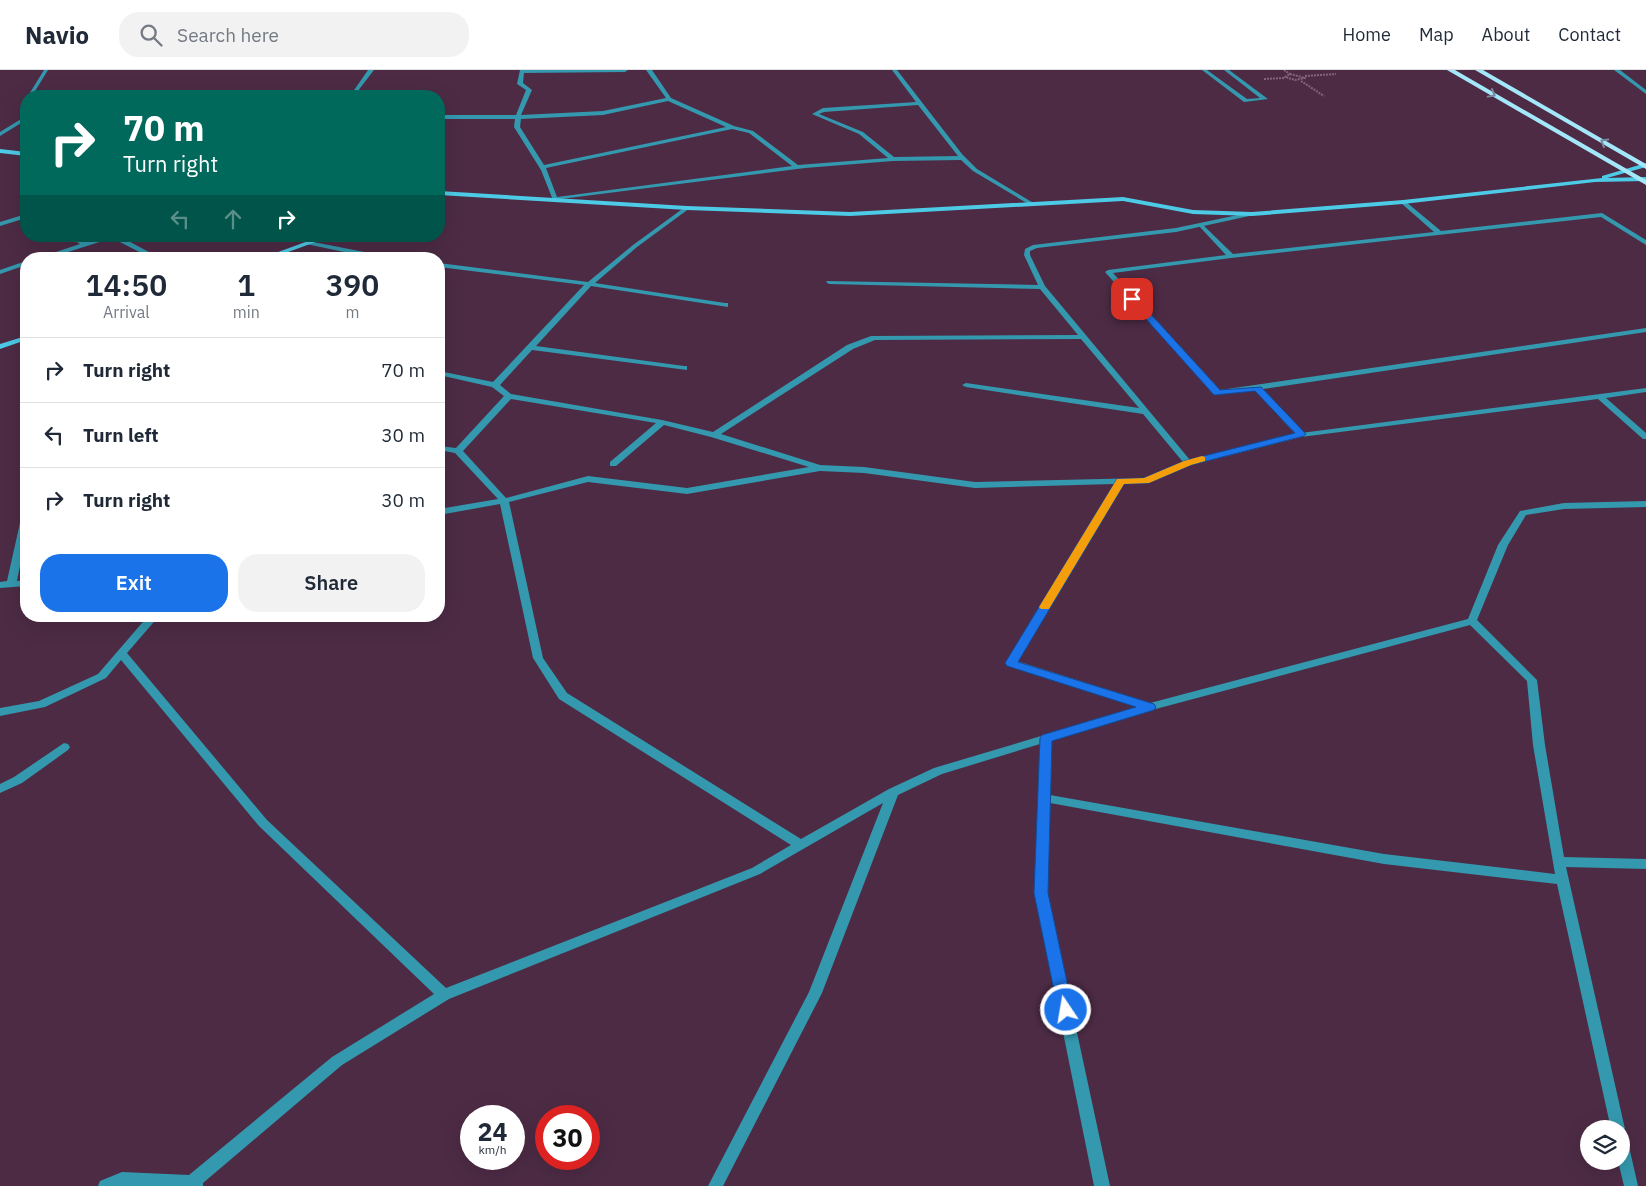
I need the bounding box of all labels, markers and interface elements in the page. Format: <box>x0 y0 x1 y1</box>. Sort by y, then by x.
search box <box>119 12 469 57</box>
text: Navio <box>25 19 89 51</box>
icon: search <box>137 21 165 49</box>
text: Search here <box>177 23 279 47</box>
text: Home <box>1343 23 1391 46</box>
text: Map <box>1419 23 1454 46</box>
text: About <box>1482 23 1530 46</box>
text: Contact <box>1558 23 1621 46</box>
one-way arrow <box>1487 88 1496 98</box>
text: 70 m <box>123 105 205 151</box>
icon: right <box>40 110 105 175</box>
one-way arrow <box>1600 139 1609 149</box>
text: Turn right <box>123 149 218 178</box>
icon: left <box>166 205 194 233</box>
icon: ahead <box>219 205 247 233</box>
icon: right <box>272 205 300 233</box>
text: 14:50 <box>86 265 167 304</box>
text: 1 <box>237 265 255 304</box>
text: 390 <box>325 265 379 304</box>
pin <box>1111 278 1153 320</box>
icon: arrive <box>1118 285 1146 313</box>
text: Arrival <box>103 302 150 322</box>
text: min <box>233 302 260 322</box>
text: m <box>345 302 359 322</box>
icon: right <box>40 356 68 384</box>
text: Turn right <box>83 358 170 382</box>
text: 70 m <box>381 358 425 382</box>
icon: left <box>40 421 68 449</box>
text: Turn left <box>83 423 159 447</box>
text: 30 m <box>381 423 425 447</box>
icon: right <box>40 486 68 514</box>
text: Turn right <box>83 488 170 512</box>
text: 30 m <box>381 488 425 512</box>
button: Exit <box>40 554 228 612</box>
button: Share <box>238 554 425 612</box>
position arrow <box>1039 983 1091 1035</box>
speed limit sign: 30 <box>535 1105 600 1170</box>
text: 24 <box>477 1115 508 1148</box>
map controls <box>1580 1120 1630 1170</box>
button: layers <box>1580 1120 1630 1170</box>
text: km/h <box>478 1142 507 1157</box>

